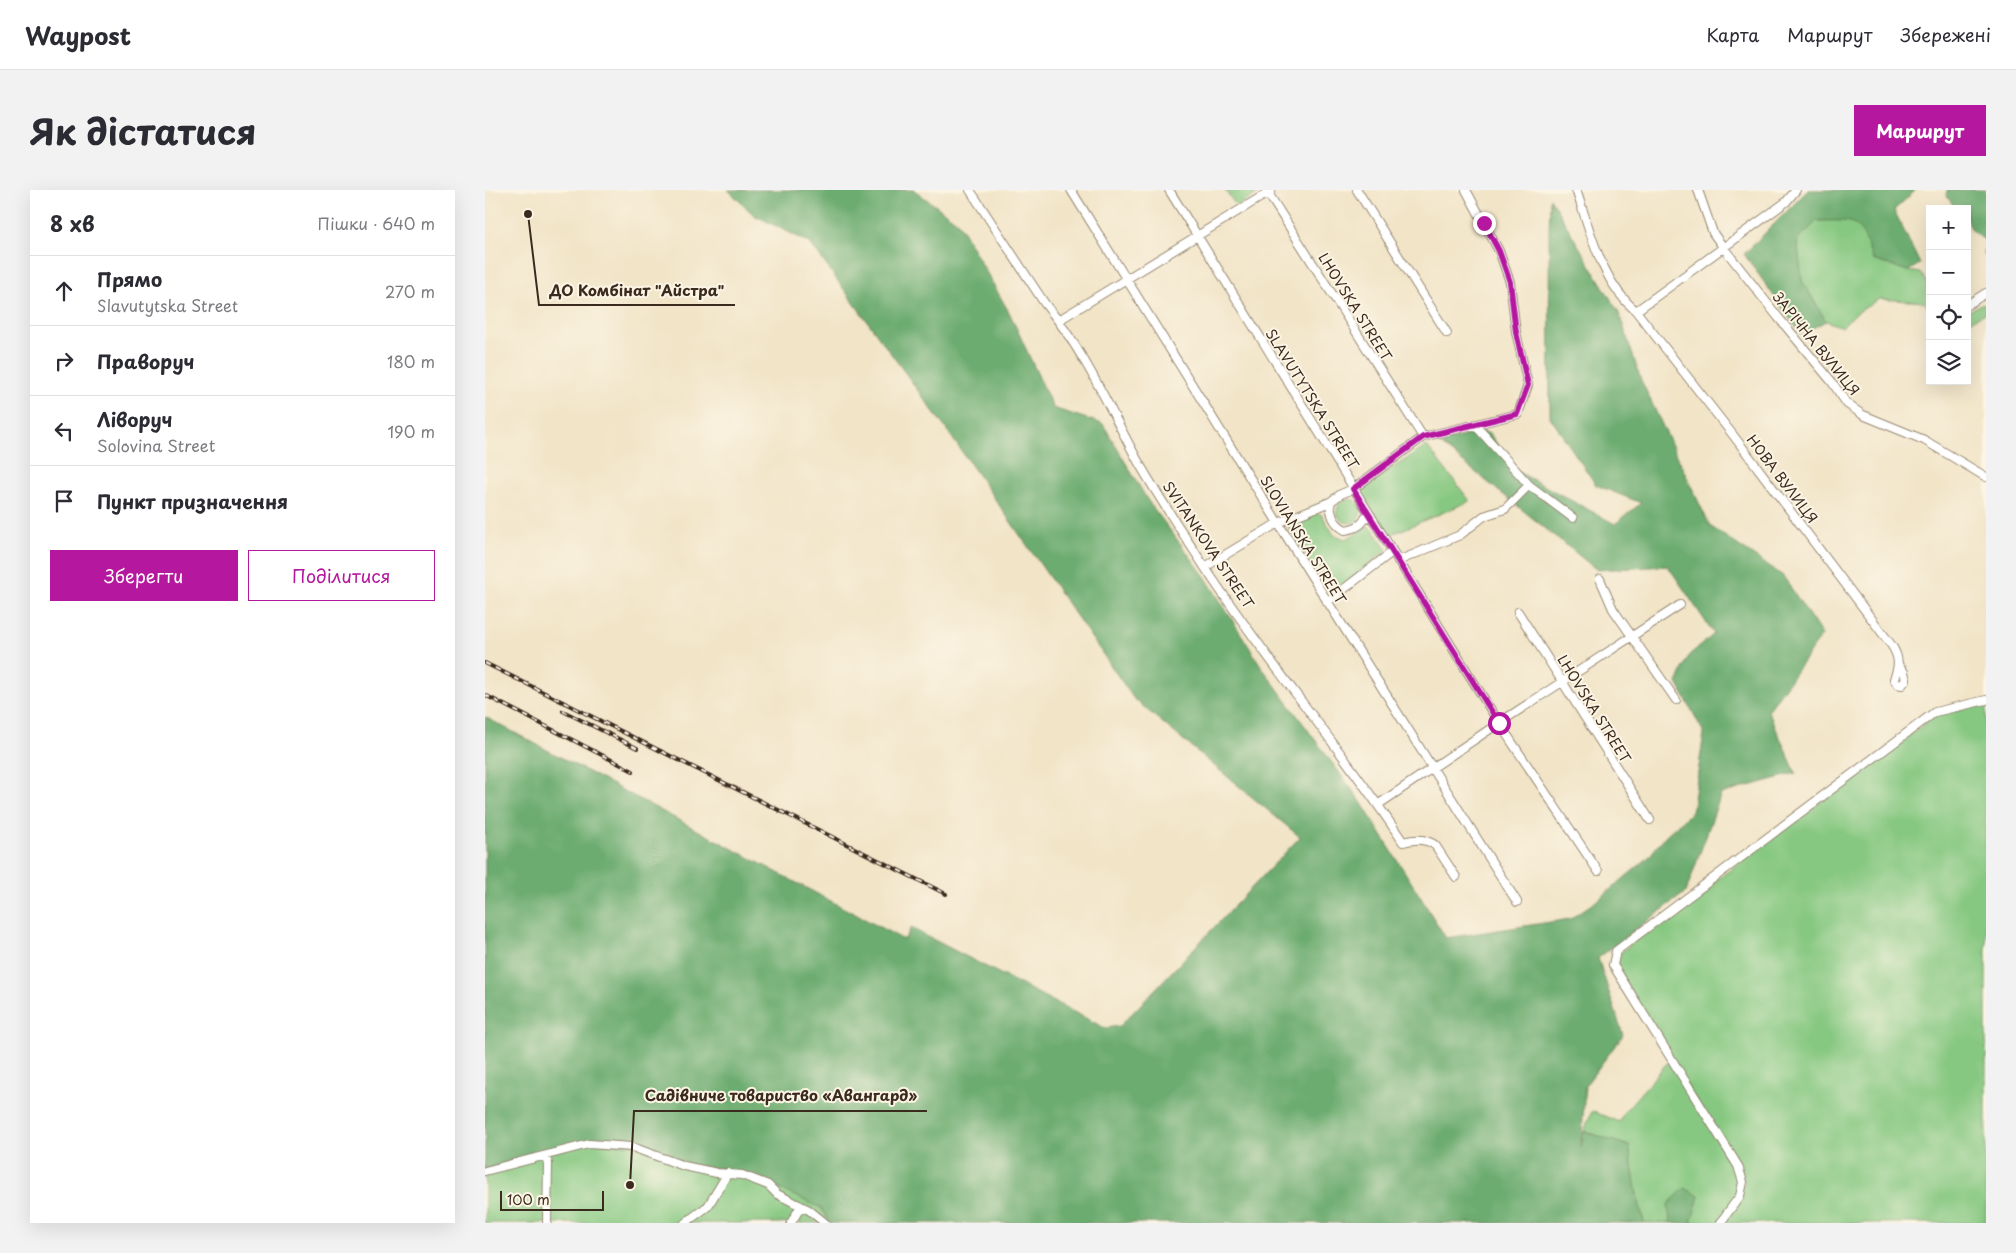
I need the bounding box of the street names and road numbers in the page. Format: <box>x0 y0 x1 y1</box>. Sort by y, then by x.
street label: LHOVSKA STREET <box>1314 249 1398 365</box>
street label: ЗАРІЧНА ВУЛИЦЯ <box>1768 287 1865 400</box>
street label: SLAVUTYTSKA STREET <box>1261 324 1365 474</box>
street label: НОВА ВУЛИЦЯ <box>1742 430 1823 527</box>
street label: SLOVIANSKA STREET <box>1255 471 1352 609</box>
street label: SVITANKOVA STREET <box>1158 477 1259 613</box>
street label: LHOVSKA STREET <box>1553 651 1637 767</box>

